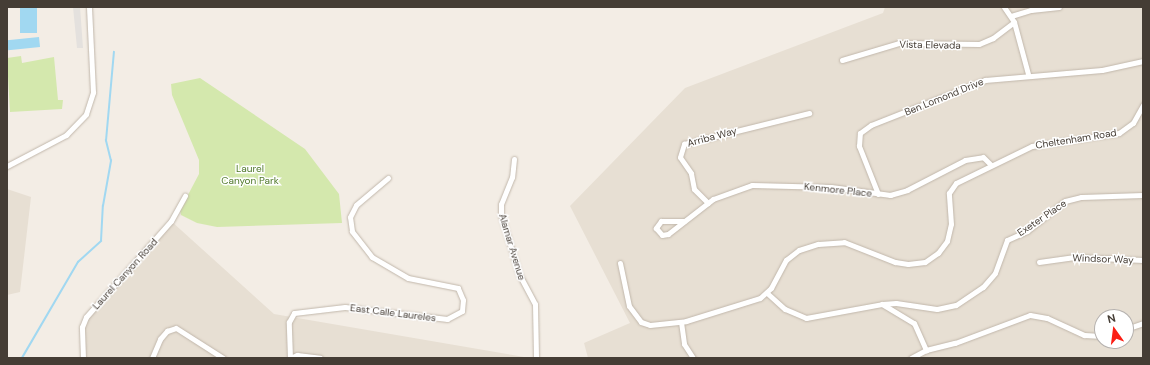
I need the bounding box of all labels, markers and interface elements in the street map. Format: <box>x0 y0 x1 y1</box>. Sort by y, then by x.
street label: Vista Elevada <box>899 38 961 52</box>
street label: Ben Lomond Drive <box>903 76 985 118</box>
street label: Arriba Way <box>686 125 738 149</box>
street label: Cheltenham Road <box>1035 127 1117 151</box>
park label: Laurel Canyon Park <box>221 162 279 186</box>
street label: Kenmore Place <box>803 180 873 200</box>
street label: Exeter Place <box>1015 197 1069 239</box>
street label: Alamar Avenue <box>496 212 528 282</box>
street label: Laurel Canyon Road <box>90 236 160 312</box>
street label: Windsor Way <box>1072 252 1134 266</box>
street label: East Calle Laureles <box>349 302 437 324</box>
north arrow <box>1094 309 1134 349</box>
text: N <box>1106 311 1117 326</box>

